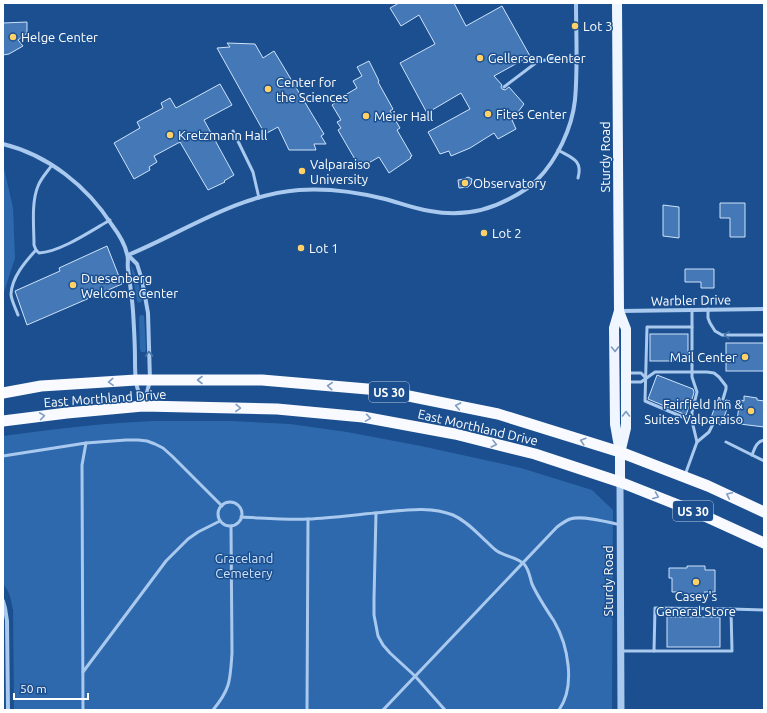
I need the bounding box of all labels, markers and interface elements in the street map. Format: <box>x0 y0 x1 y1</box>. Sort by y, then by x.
place label: Lot 3 <box>583 19 613 33</box>
marker: Lot 3 <box>570 21 580 31</box>
place label: Helge Center <box>21 30 98 44</box>
marker: Helge Center <box>8 32 18 42</box>
place label: Gellersen Center <box>488 51 586 65</box>
marker: Gellersen Center <box>475 53 485 63</box>
place label: Center for the Sciences <box>276 75 348 104</box>
marker: Center for the Sciences <box>263 84 273 94</box>
place label: Fites Center <box>496 107 567 121</box>
place label: Meier Hall <box>374 109 434 123</box>
marker: Fites Center <box>483 109 493 119</box>
marker: Meier Hall <box>361 111 371 121</box>
street label: Sturdy Road <box>598 121 612 193</box>
place label: Kretzmann Hall <box>178 128 268 142</box>
marker: Kretzmann Hall <box>165 130 175 140</box>
place label: Valparaiso University <box>310 157 370 186</box>
marker: Valparaiso University <box>297 166 307 176</box>
place label: Observatory <box>473 176 546 190</box>
marker: Observatory <box>460 178 470 188</box>
place label: Lot 2 <box>492 226 522 240</box>
marker: Lot 2 <box>479 228 489 238</box>
place label: Lot 1 <box>309 241 339 255</box>
marker: Lot 1 <box>296 243 306 253</box>
place label: Duesenberg Welcome Center <box>81 271 178 300</box>
marker: Duesenberg Welcome Center <box>68 280 78 290</box>
street label: Warbler Drive <box>651 292 731 308</box>
one-way arrow <box>724 330 730 339</box>
one-way arrow <box>610 346 619 352</box>
place label: Mail Center <box>670 350 737 364</box>
one-way arrow <box>145 351 154 357</box>
marker: Mail Center <box>740 352 750 362</box>
one-way arrow <box>197 376 203 384</box>
one-way arrow <box>108 377 114 386</box>
one-way arrow <box>327 382 333 391</box>
road number: US 30 <box>369 382 409 402</box>
street label: East Morthland Drive <box>43 387 167 409</box>
place label: Fairfield Inn & Suites Valparaiso <box>644 397 743 426</box>
one-way arrow <box>455 403 461 411</box>
one-way arrow <box>235 404 241 412</box>
street label: East Morthland Drive <box>417 406 539 448</box>
marker: Fairfield Inn & Suites Valparaiso <box>746 406 756 416</box>
one-way arrow <box>622 411 630 417</box>
one-way arrow <box>39 412 45 421</box>
one-way arrow <box>365 414 371 422</box>
one-way arrow <box>580 437 587 446</box>
one-way arrow <box>490 439 497 448</box>
one-way arrow <box>653 492 660 500</box>
one-way arrow <box>725 492 733 500</box>
road number: US 30 <box>673 501 713 521</box>
street label: Sturdy Road <box>601 545 615 617</box>
park label: Graceland Cemetery <box>215 551 273 580</box>
marker: Casey's General Store <box>691 577 701 587</box>
place label: Casey's General Store <box>656 589 736 618</box>
scale bar <box>14 675 88 701</box>
text: 50 m <box>20 682 47 695</box>

